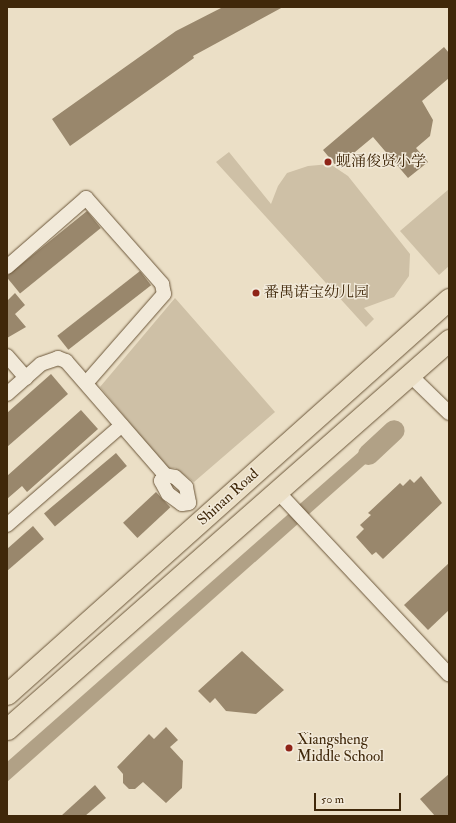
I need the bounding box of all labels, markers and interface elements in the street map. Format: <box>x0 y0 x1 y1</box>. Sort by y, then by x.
place label: 蚬涌俊贤小学 <box>336 153 426 171</box>
marker: 蚬涌俊贤小学 <box>323 157 333 167</box>
place label: 番禺诺宝幼儿园 <box>264 284 369 302</box>
marker: 番禺诺宝幼儿园 <box>251 288 261 298</box>
street label: Shinan Road <box>194 465 262 529</box>
place label: Xiangsheng Middle School <box>297 730 384 765</box>
marker: Xiangsheng Middle School <box>284 743 294 753</box>
scale bar <box>316 785 403 811</box>
text: 50 m <box>321 792 344 807</box>

